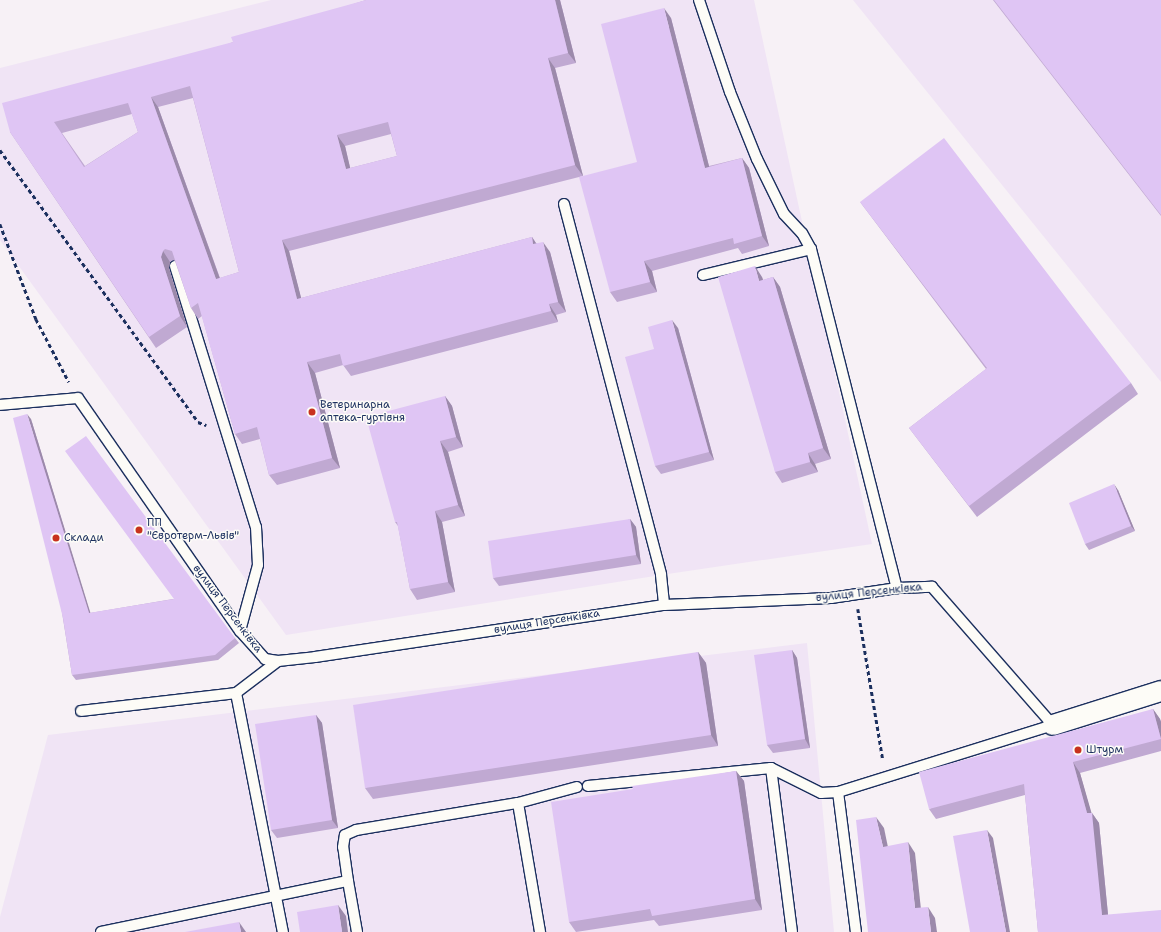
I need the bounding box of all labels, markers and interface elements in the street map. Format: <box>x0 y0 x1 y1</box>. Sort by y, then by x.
place label: Ветеринарна аптека-гуртівня <box>320 399 405 425</box>
marker: Ветеринарна аптека-гуртівня <box>307 407 317 417</box>
place label: ПП "Євротерм-Львів" <box>147 517 239 543</box>
marker: ПП "Євротерм-Львів" <box>134 525 144 535</box>
place label: Склади <box>64 531 104 545</box>
marker: Склади <box>51 533 61 543</box>
street label: вулиця Персенківка <box>190 562 264 656</box>
street label: вулиця Персенківка <box>815 581 923 605</box>
street label: вулиця Персенківка <box>493 607 601 637</box>
place label: Штурм <box>1086 743 1123 757</box>
marker: Штурм <box>1073 745 1083 755</box>

